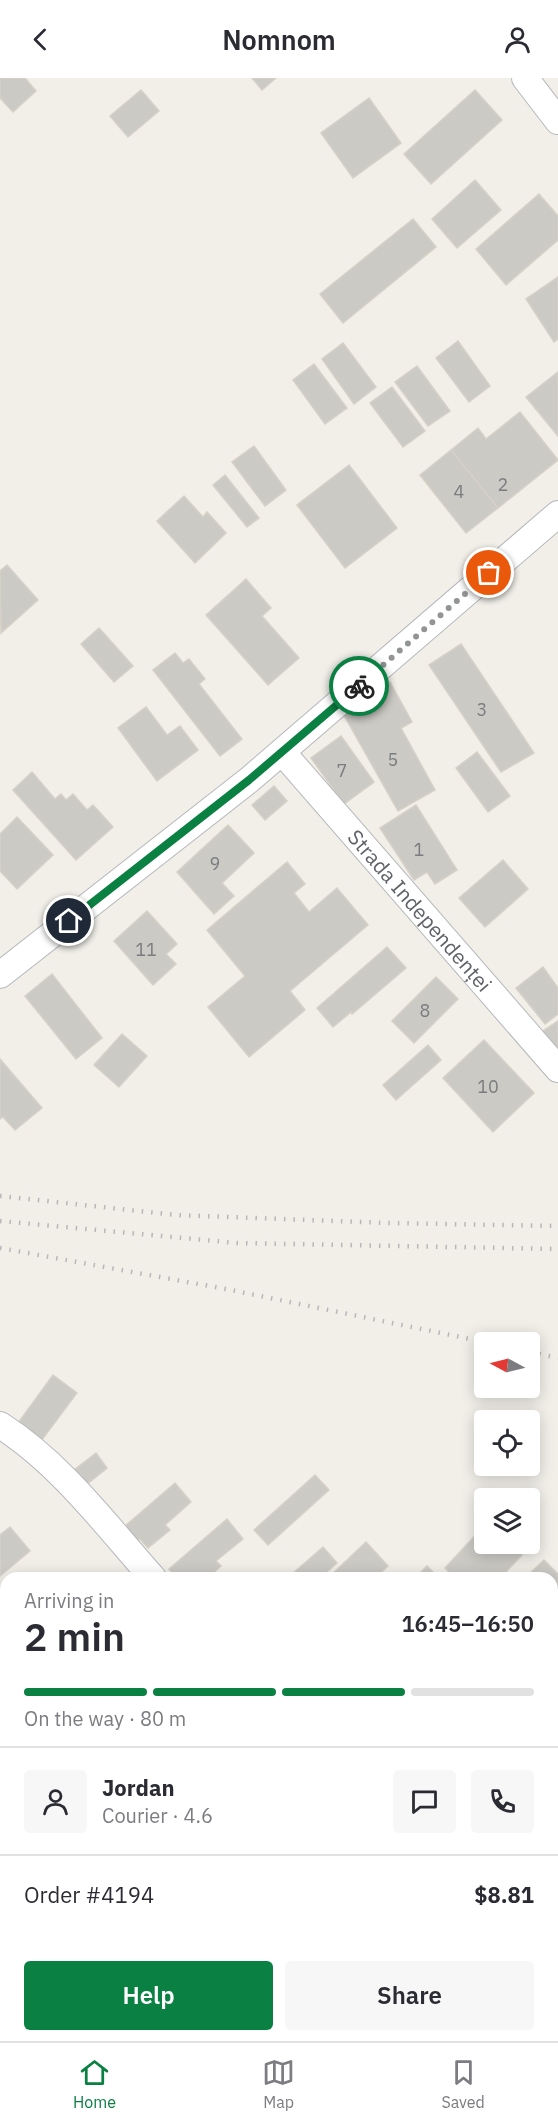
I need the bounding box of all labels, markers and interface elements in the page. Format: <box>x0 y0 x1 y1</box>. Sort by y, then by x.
text: Nomnom <box>222 22 336 57</box>
icon: back <box>24 23 57 56</box>
icon: person <box>501 23 534 56</box>
house number: 2 <box>498 473 508 496</box>
house number: 4 <box>454 480 465 503</box>
pin <box>463 547 514 598</box>
icon: bag <box>472 556 505 589</box>
courier <box>329 656 389 716</box>
icon: bike <box>343 670 376 703</box>
house number: 3 <box>477 698 487 721</box>
house number: 5 <box>388 748 398 771</box>
house number: 7 <box>337 759 347 782</box>
street label: Strada Independenței <box>342 823 498 997</box>
house number: 1 <box>414 838 424 861</box>
house number: 9 <box>210 852 220 875</box>
pin <box>43 895 94 946</box>
icon: home <box>52 904 85 937</box>
house number: 11 <box>135 938 157 961</box>
house number: 8 <box>420 999 430 1022</box>
house number: 10 <box>477 1075 499 1098</box>
north arrow <box>474 1332 540 1398</box>
map controls <box>474 1332 540 1554</box>
button: locate <box>474 1410 540 1476</box>
button: layers <box>474 1488 540 1554</box>
text: Arriving in <box>24 1587 114 1614</box>
text: 16:45–16:50 <box>401 1609 534 1638</box>
text: 2 min <box>24 1611 125 1662</box>
text: On the way · 80 m <box>24 1705 186 1732</box>
button: person <box>24 1770 87 1833</box>
button: chat <box>393 1770 456 1833</box>
button: phone <box>471 1770 534 1833</box>
text: Jordan <box>102 1773 175 1802</box>
text: Courier · 4.6 <box>102 1802 213 1829</box>
text: Order #4194 <box>24 1880 154 1909</box>
text: $8.81 <box>474 1880 534 1909</box>
button: Help <box>24 1961 273 2030</box>
button: Share <box>285 1961 534 2030</box>
tab: Home <box>73 2056 116 2112</box>
tab: Map <box>262 2056 295 2112</box>
tab: Saved <box>441 2056 485 2112</box>

